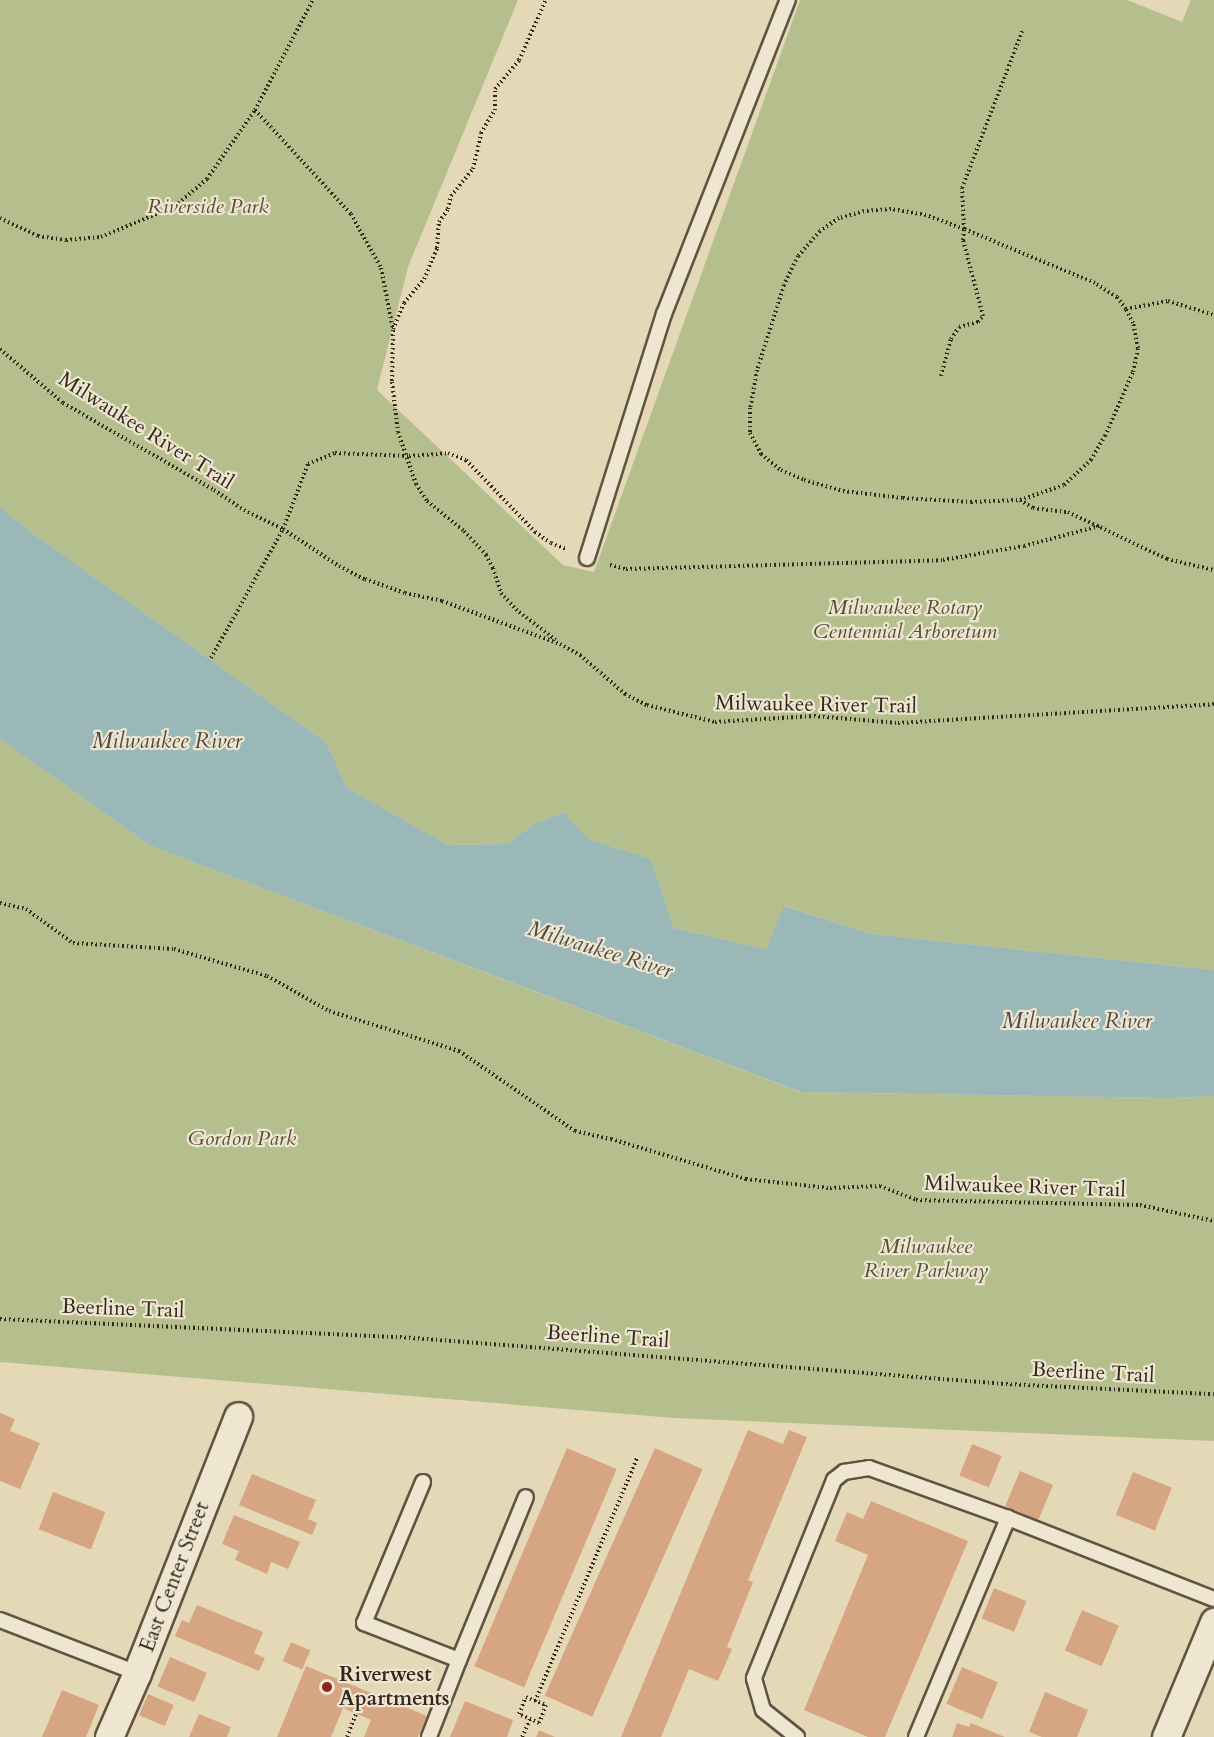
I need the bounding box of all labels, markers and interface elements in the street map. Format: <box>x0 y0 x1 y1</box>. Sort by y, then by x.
park label: Riverside Park <box>147 194 269 220</box>
street label: Milwaukee River Trail <box>54 367 238 495</box>
park label: Milwaukee Rotary Centennial Arboretum <box>813 595 997 645</box>
street label: Milwaukee River Trail <box>715 691 917 719</box>
water label: Milwaukee River <box>92 729 242 755</box>
water label: Milwaukee River <box>524 915 676 985</box>
water label: Milwaukee River <box>1002 1009 1152 1035</box>
park label: Gordon Park <box>188 1126 296 1152</box>
street label: Milwaukee River Trail <box>924 1171 1126 1203</box>
park label: Milwaukee River Parkway <box>864 1234 988 1284</box>
street label: Beerline Trail <box>61 1294 185 1324</box>
street label: Beerline Trail <box>546 1320 670 1354</box>
street label: Beerline Trail <box>1031 1357 1155 1389</box>
street label: East Center Street <box>135 1498 215 1656</box>
place label: Riverwest Apartments <box>339 1662 450 1712</box>
marker: Riverwest Apartments <box>320 1680 334 1694</box>

